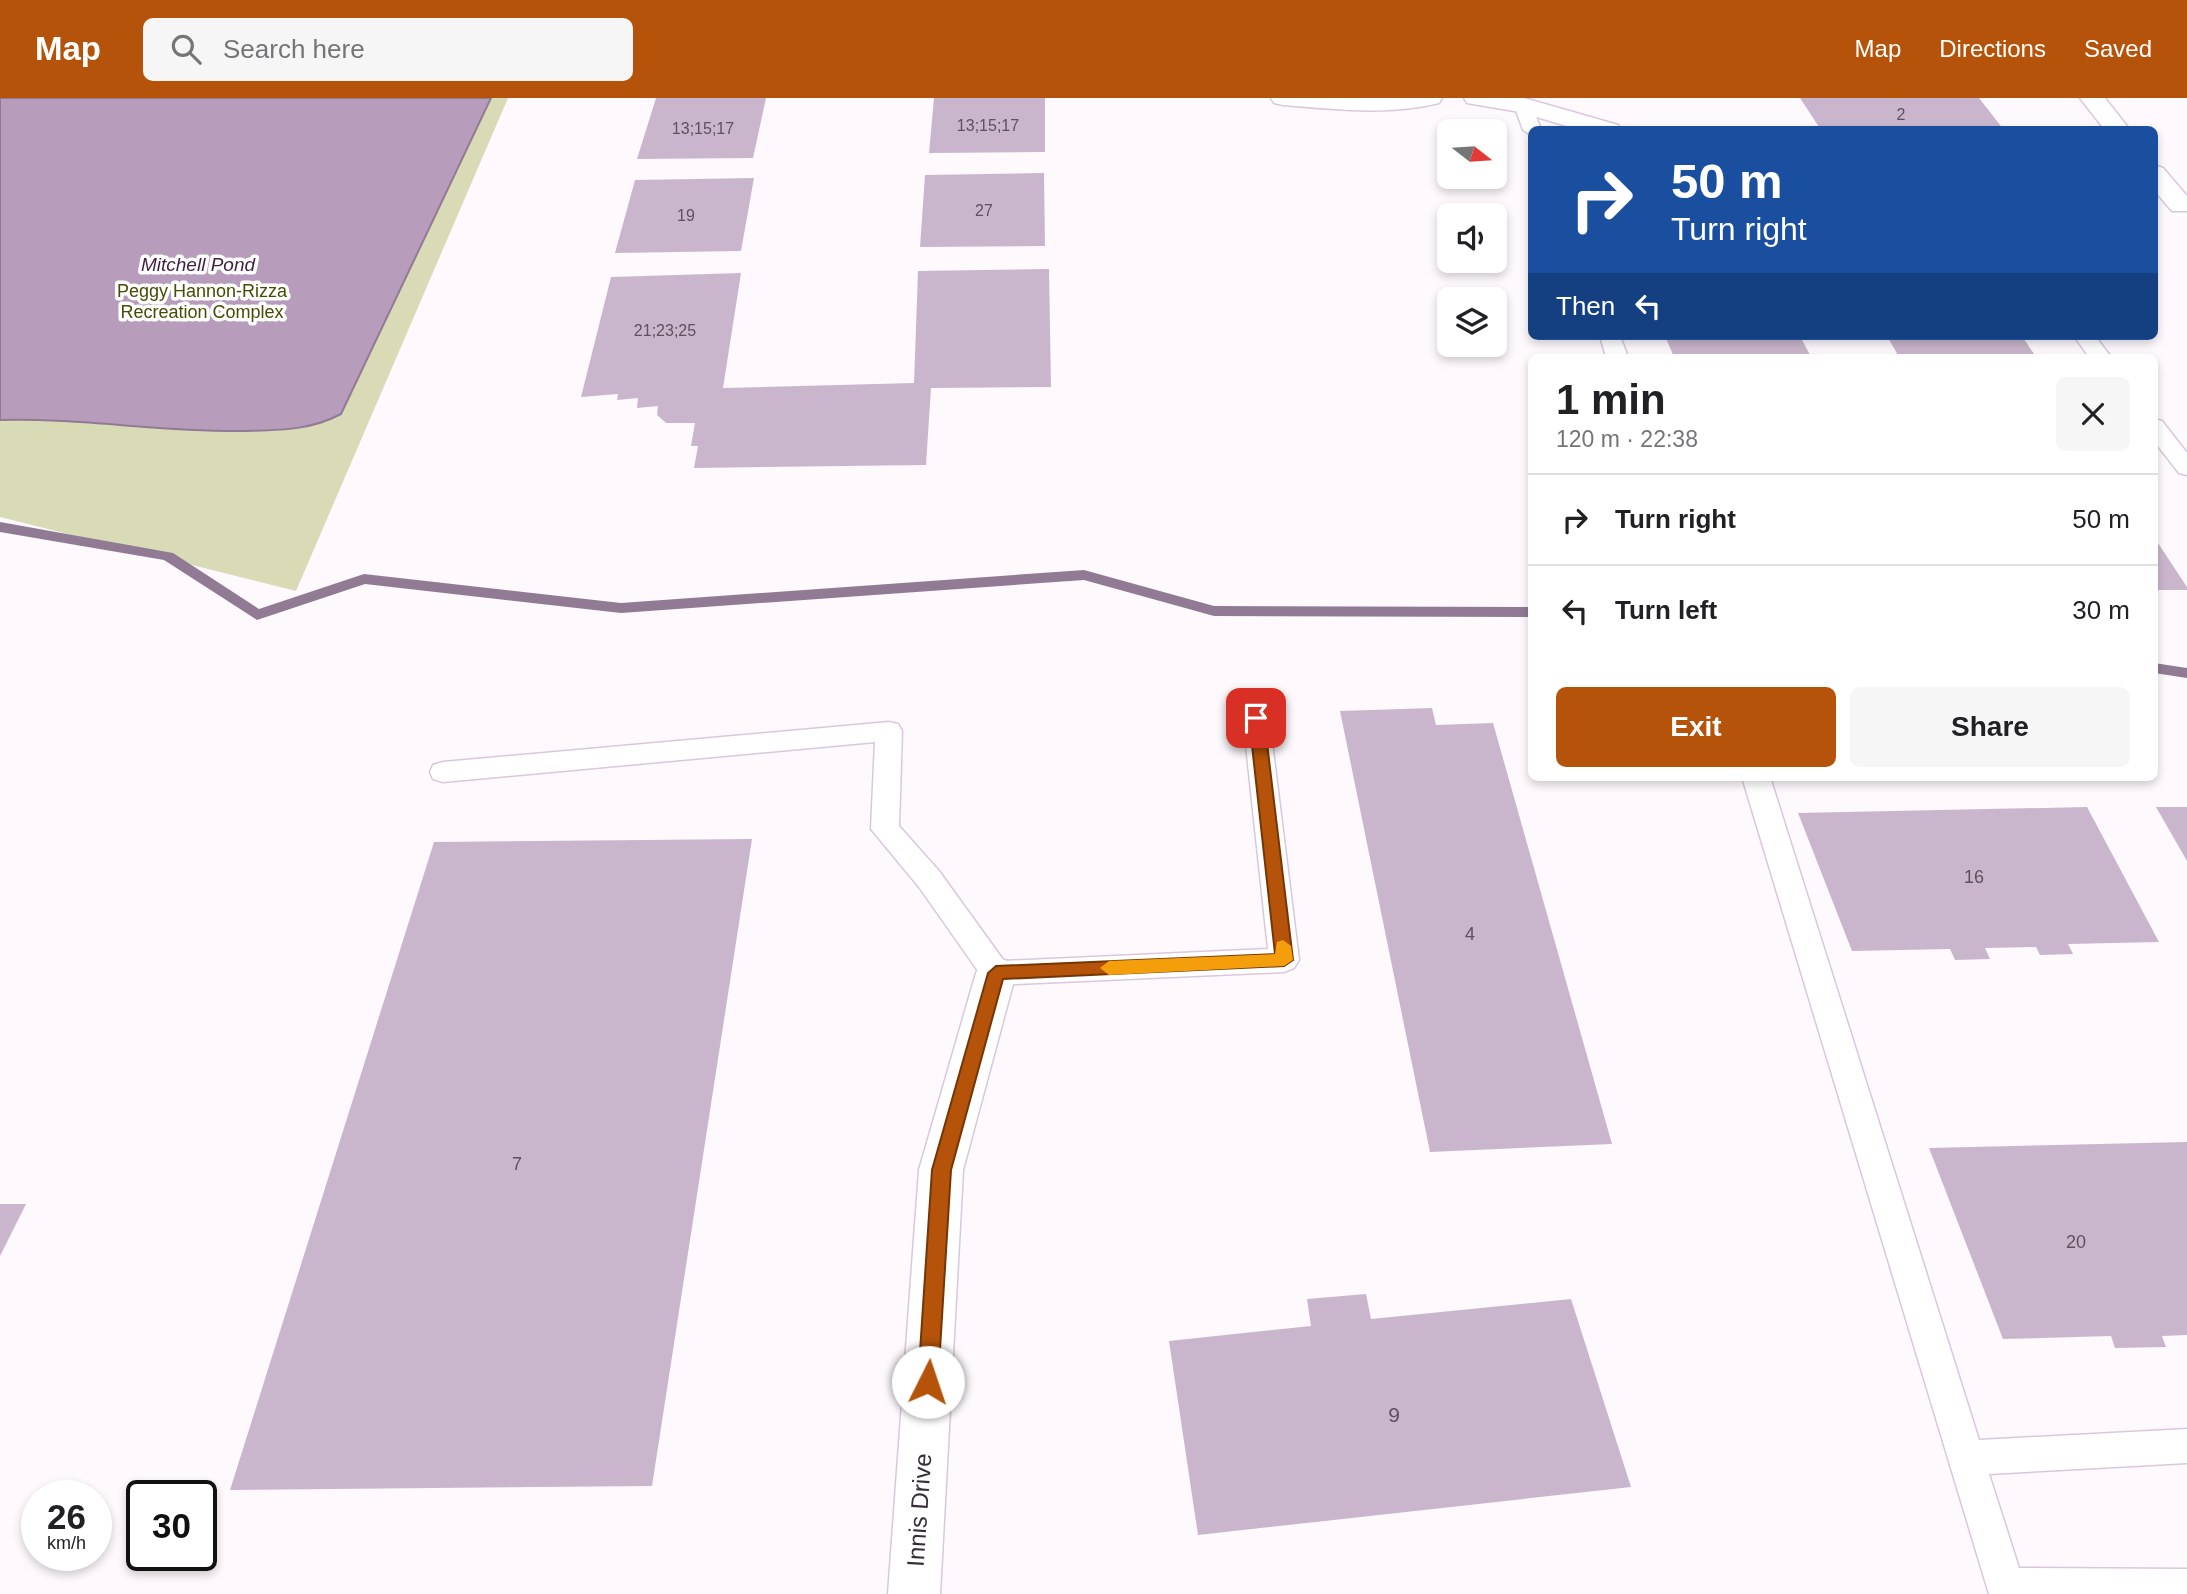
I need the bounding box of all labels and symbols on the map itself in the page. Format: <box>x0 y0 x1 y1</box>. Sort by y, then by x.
house number: 2 <box>1897 106 1906 123</box>
house number: 13;15;17 <box>957 117 1019 134</box>
north arrow <box>1437 119 1507 189</box>
house number: 13;15;17 <box>672 120 734 137</box>
house number: 27 <box>975 202 993 219</box>
house number: 19 <box>677 207 695 224</box>
water label: Mitchell Pond <box>141 254 256 275</box>
park label: Peggy Hannon-Rizza Recreation Complex <box>117 281 288 322</box>
house number: 21;23;25 <box>634 322 696 339</box>
pin <box>1226 688 1286 748</box>
house number: 16 <box>1964 867 1984 887</box>
house number: 4 <box>1465 924 1475 944</box>
house number: 7 <box>512 1154 522 1174</box>
house number: 20 <box>2066 1232 2086 1252</box>
position arrow <box>891 1345 965 1419</box>
house number: 9 <box>1388 1403 1400 1426</box>
street label: Innis Drive <box>902 1453 936 1567</box>
speed limit sign: 30 <box>126 1480 217 1571</box>

